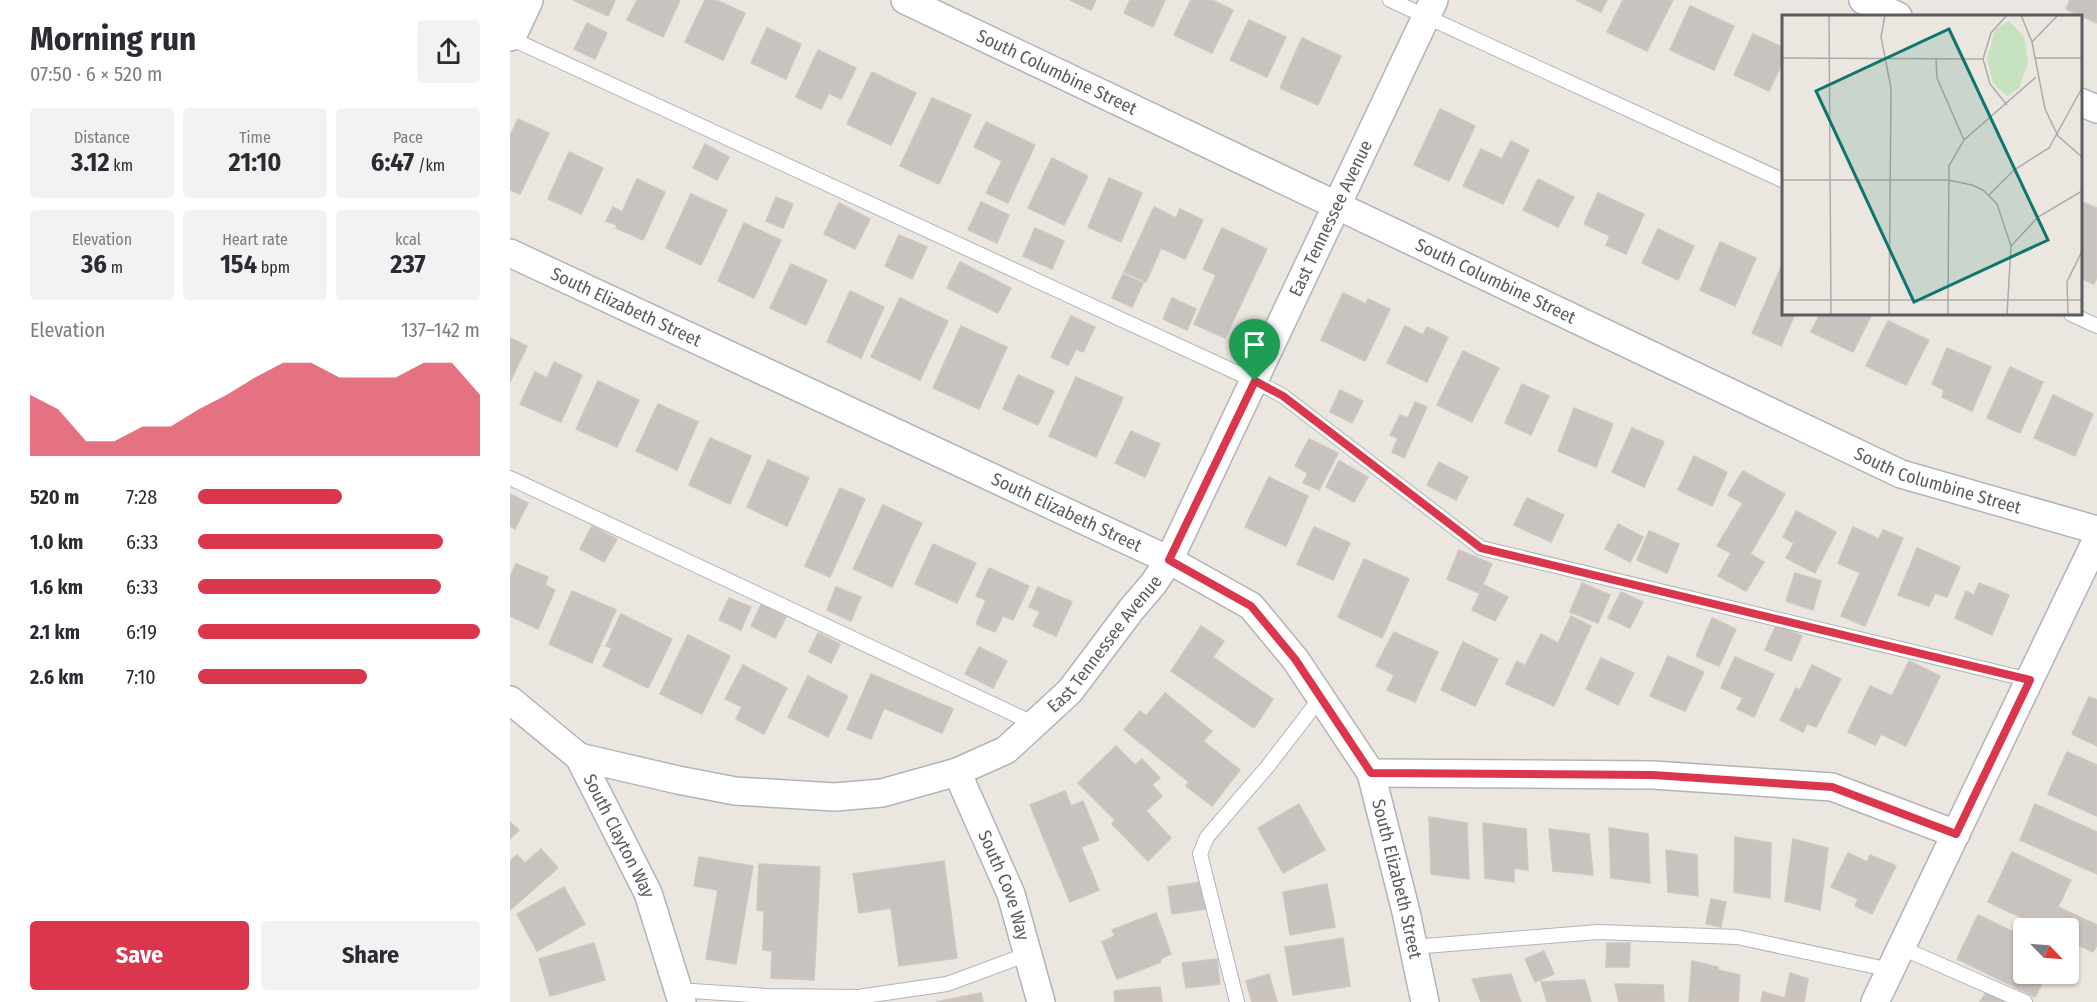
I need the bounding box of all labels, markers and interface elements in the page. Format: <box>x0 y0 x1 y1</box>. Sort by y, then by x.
inset map <box>1782 15 2082 315</box>
text: Morning run <box>30 19 196 59</box>
button: share <box>417 20 480 83</box>
street label: South Columbine Street <box>973 25 1140 120</box>
text: 07:50 · 6 × 520 m <box>30 62 162 86</box>
text: Distance <box>74 128 130 147</box>
text: Time <box>239 128 271 147</box>
text: Pace <box>393 128 423 147</box>
street label: East Tennessee Avenue <box>1284 137 1377 300</box>
text: 3.12 <box>71 147 110 178</box>
text: 21:10 <box>229 147 281 178</box>
text: 6:47 <box>371 147 414 178</box>
text: km <box>110 156 133 175</box>
text: /km <box>414 156 445 175</box>
text: Elevation <box>72 230 132 249</box>
text: Heart rate <box>222 230 288 249</box>
text: kcal <box>395 230 421 249</box>
street label: South Columbine Street <box>1412 234 1579 329</box>
text: 36 <box>81 249 107 280</box>
text: 154 <box>220 249 257 280</box>
text: 237 <box>390 249 426 280</box>
text: m <box>107 258 123 277</box>
text: bpm <box>257 258 290 277</box>
street label: South Elizabeth Street <box>547 263 705 352</box>
text: Elevation <box>30 318 105 342</box>
text: 137–142 m <box>401 318 480 342</box>
pin <box>1229 319 1280 381</box>
icon: arrive <box>1238 328 1271 361</box>
street label: South Columbine Street <box>1851 442 2024 519</box>
street label: South Elizabeth Street <box>988 468 1145 557</box>
text: 520 m <box>30 485 79 509</box>
text: 7:28 <box>126 485 157 509</box>
text: 1.0 km <box>30 530 83 554</box>
text: 6:33 <box>126 530 158 554</box>
street label: East Tennessee Avenue <box>1043 571 1167 717</box>
text: 1.6 km <box>30 575 83 599</box>
text: 6:33 <box>126 575 158 599</box>
text: 2.1 km <box>30 620 80 644</box>
text: 6:19 <box>126 620 157 644</box>
text: 2.6 km <box>30 665 84 689</box>
text: 7:10 <box>126 665 156 689</box>
street label: South Clayton Way <box>578 770 660 900</box>
street label: South Elizabeth Street <box>1367 797 1427 961</box>
street label: South Cove Way <box>973 827 1034 943</box>
north arrow <box>2013 918 2079 984</box>
map controls <box>2013 918 2079 984</box>
button: Save <box>30 921 249 990</box>
button: Share <box>261 921 480 990</box>

